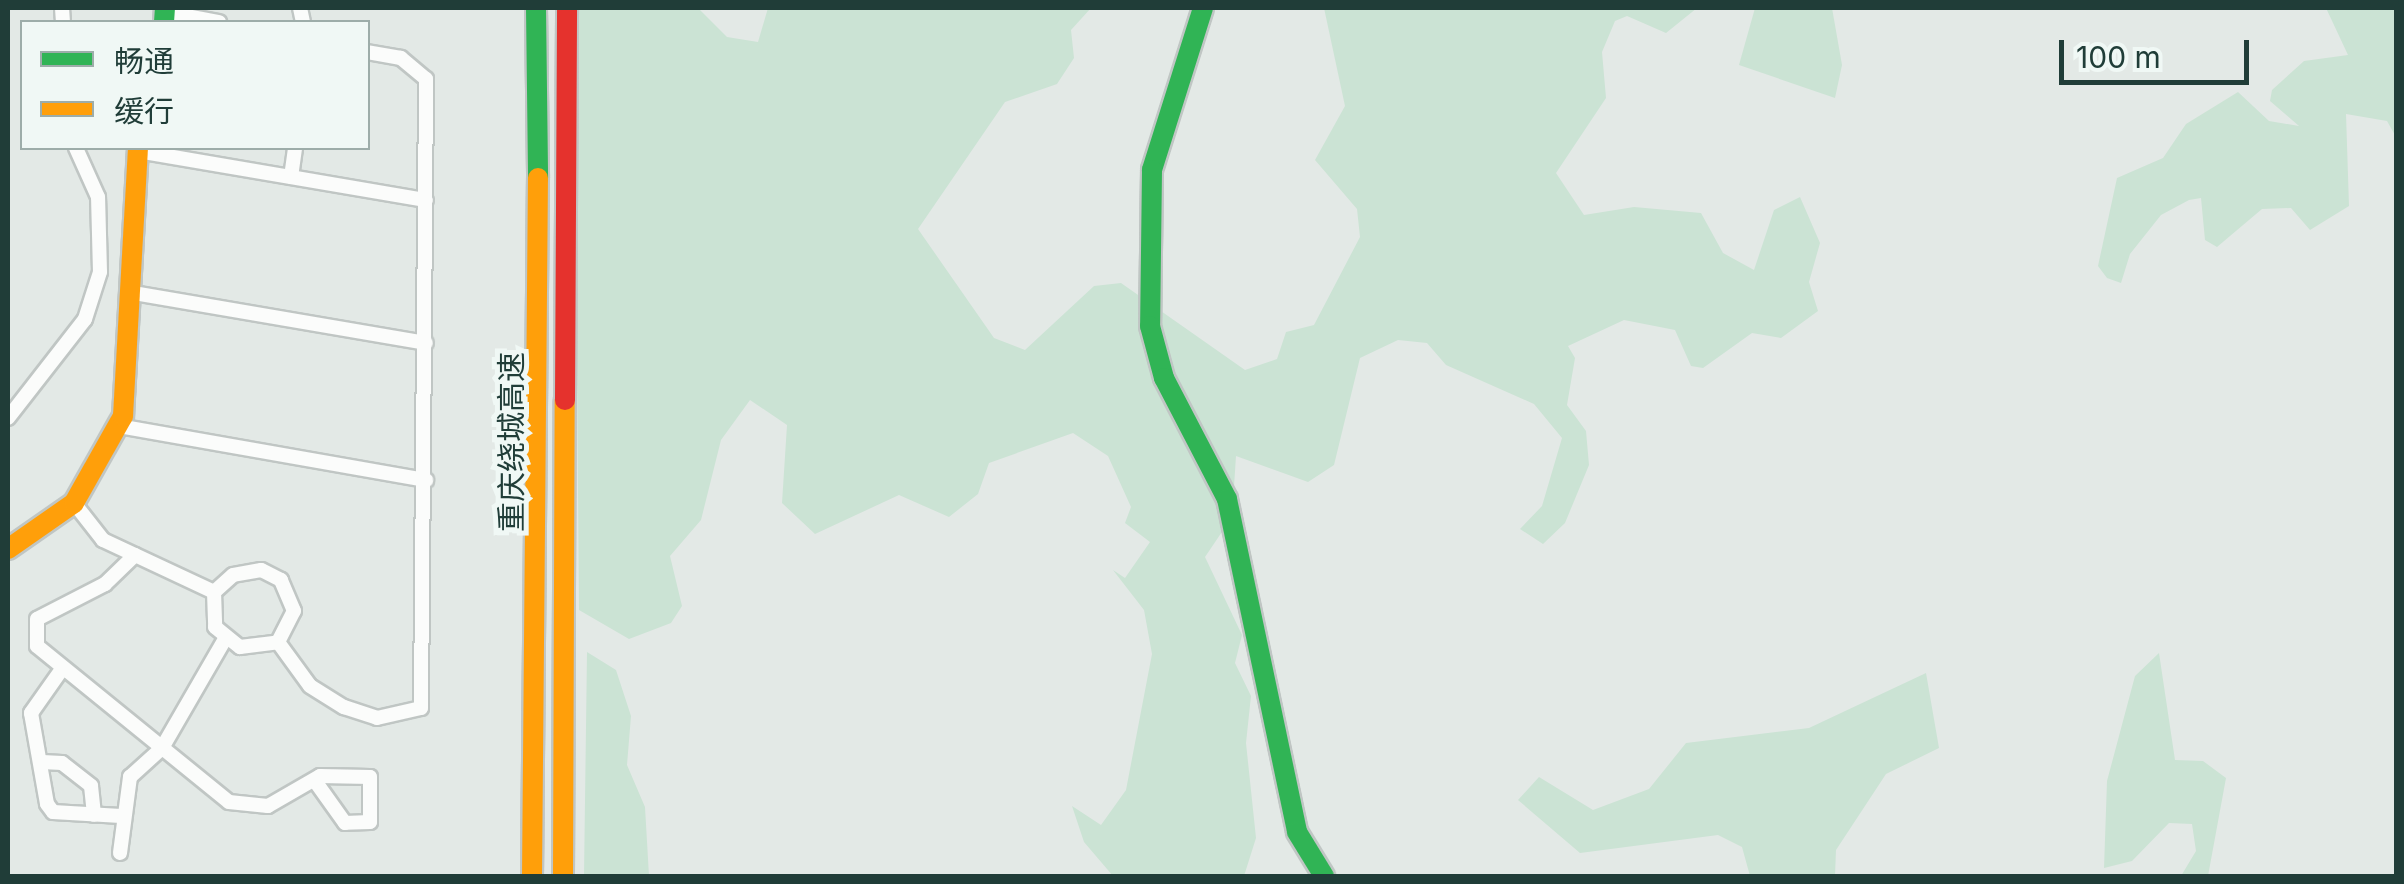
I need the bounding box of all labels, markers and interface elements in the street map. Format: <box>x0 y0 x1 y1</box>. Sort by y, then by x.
legend <box>20 20 370 150</box>
scale bar <box>2064 20 2254 82</box>
text: 100 m <box>2076 39 2161 75</box>
text: 畅通 <box>114 43 174 79</box>
text: 缓行 <box>114 93 174 129</box>
street label: 重庆绕城高速 <box>493 352 529 532</box>

